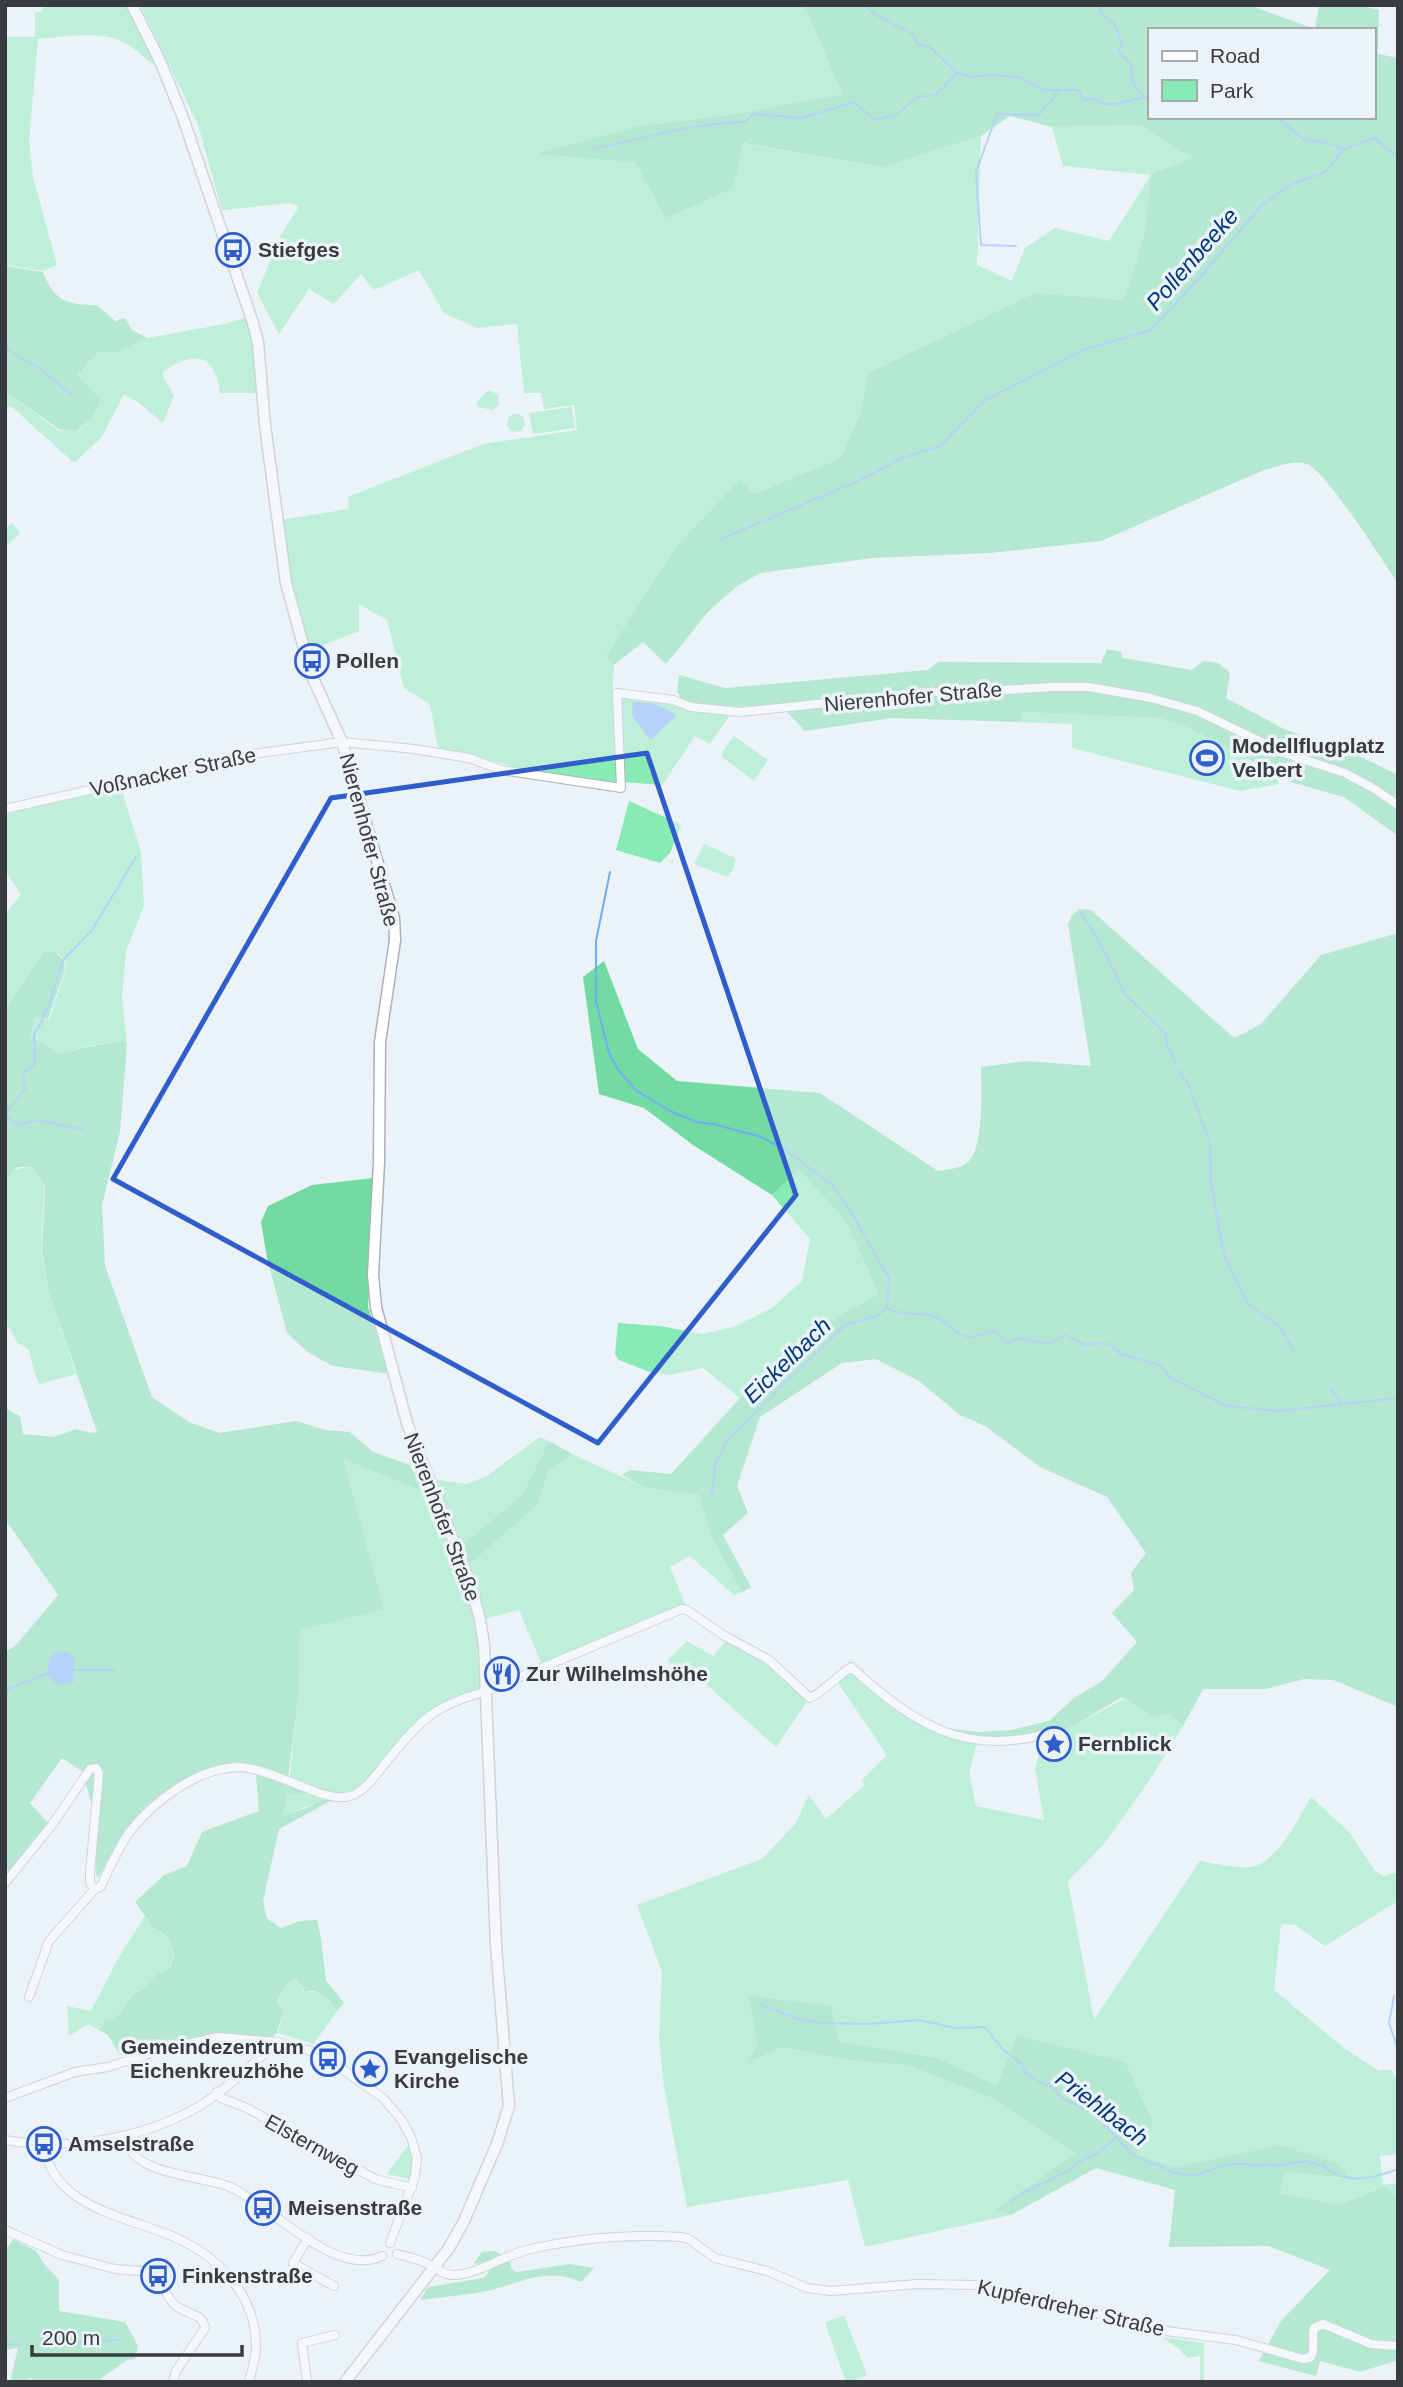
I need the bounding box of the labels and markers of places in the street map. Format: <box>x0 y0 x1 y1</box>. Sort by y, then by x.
bus stop icon: Stiefges <box>214 231 252 269</box>
place label: Stiefges <box>258 238 340 261</box>
bus stop icon: Pollen <box>293 642 331 680</box>
place label: Pollen <box>336 649 399 672</box>
place label: Modellflugplatz Velbert <box>1232 734 1385 781</box>
sports icon: Modellflugplatz Velbert <box>1188 739 1226 777</box>
restaurant icon: Zur Wilhelmshöhe <box>483 1655 521 1693</box>
place label: Zur Wilhelmshöhe <box>526 1662 708 1685</box>
place icon: Fernblick <box>1035 1725 1073 1763</box>
place label: Fernblick <box>1078 1732 1172 1755</box>
place label: Gemeindezentrum Eichenkreuzhöhe <box>121 2035 304 2082</box>
bus stop icon: Gemeindezentrum Eichenkreuzhöhe <box>309 2040 347 2078</box>
place label: Evangelische Kirche <box>394 2045 528 2092</box>
place icon: Evangelische Kirche <box>351 2050 389 2088</box>
bus stop icon: Amselstraße <box>25 2125 63 2163</box>
place label: Amselstraße <box>68 2132 194 2155</box>
bus stop icon: Meisenstraße <box>244 2189 282 2227</box>
place label: Meisenstraße <box>288 2196 422 2219</box>
bus stop icon: Finkenstraße <box>139 2257 177 2295</box>
place label: Finkenstraße <box>182 2264 313 2287</box>

